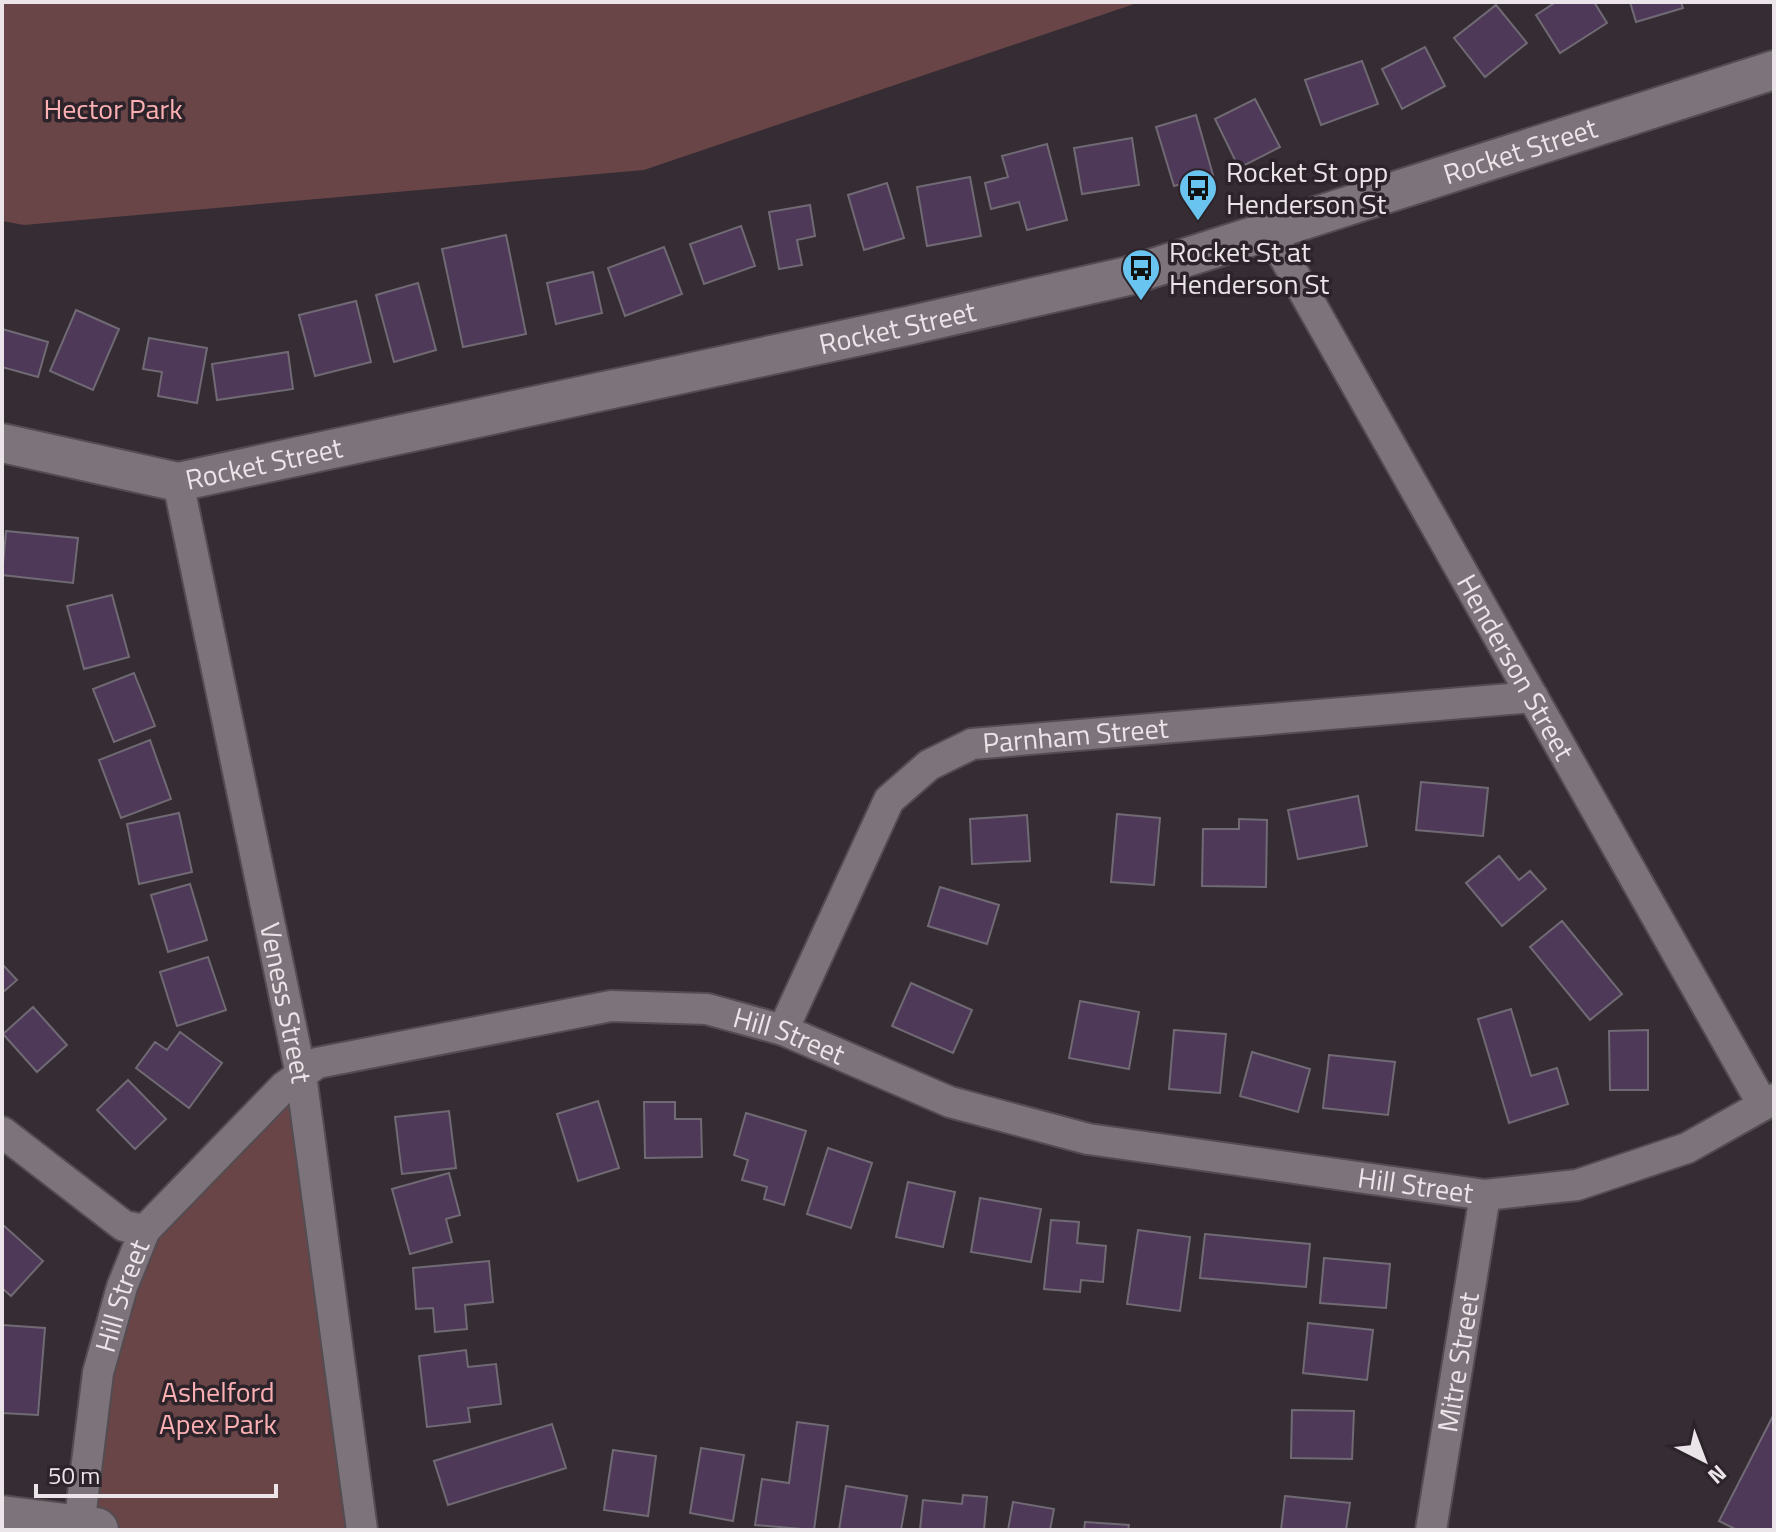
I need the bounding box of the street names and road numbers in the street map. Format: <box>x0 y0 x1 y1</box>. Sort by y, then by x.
street label: Rocket Street <box>1438 106 1603 195</box>
street label: Rocket Street <box>815 289 980 365</box>
street label: Rocket Street <box>181 425 346 501</box>
street label: Henderson Street <box>1446 566 1586 768</box>
street label: Parnham Street <box>981 706 1170 764</box>
street label: Veness Street <box>249 919 324 1086</box>
street label: Hill Street <box>729 995 852 1075</box>
street label: Hill Street <box>1355 1155 1476 1214</box>
street label: Hill Street <box>83 1232 160 1357</box>
street label: Mitre Street <box>1425 1289 1490 1435</box>

